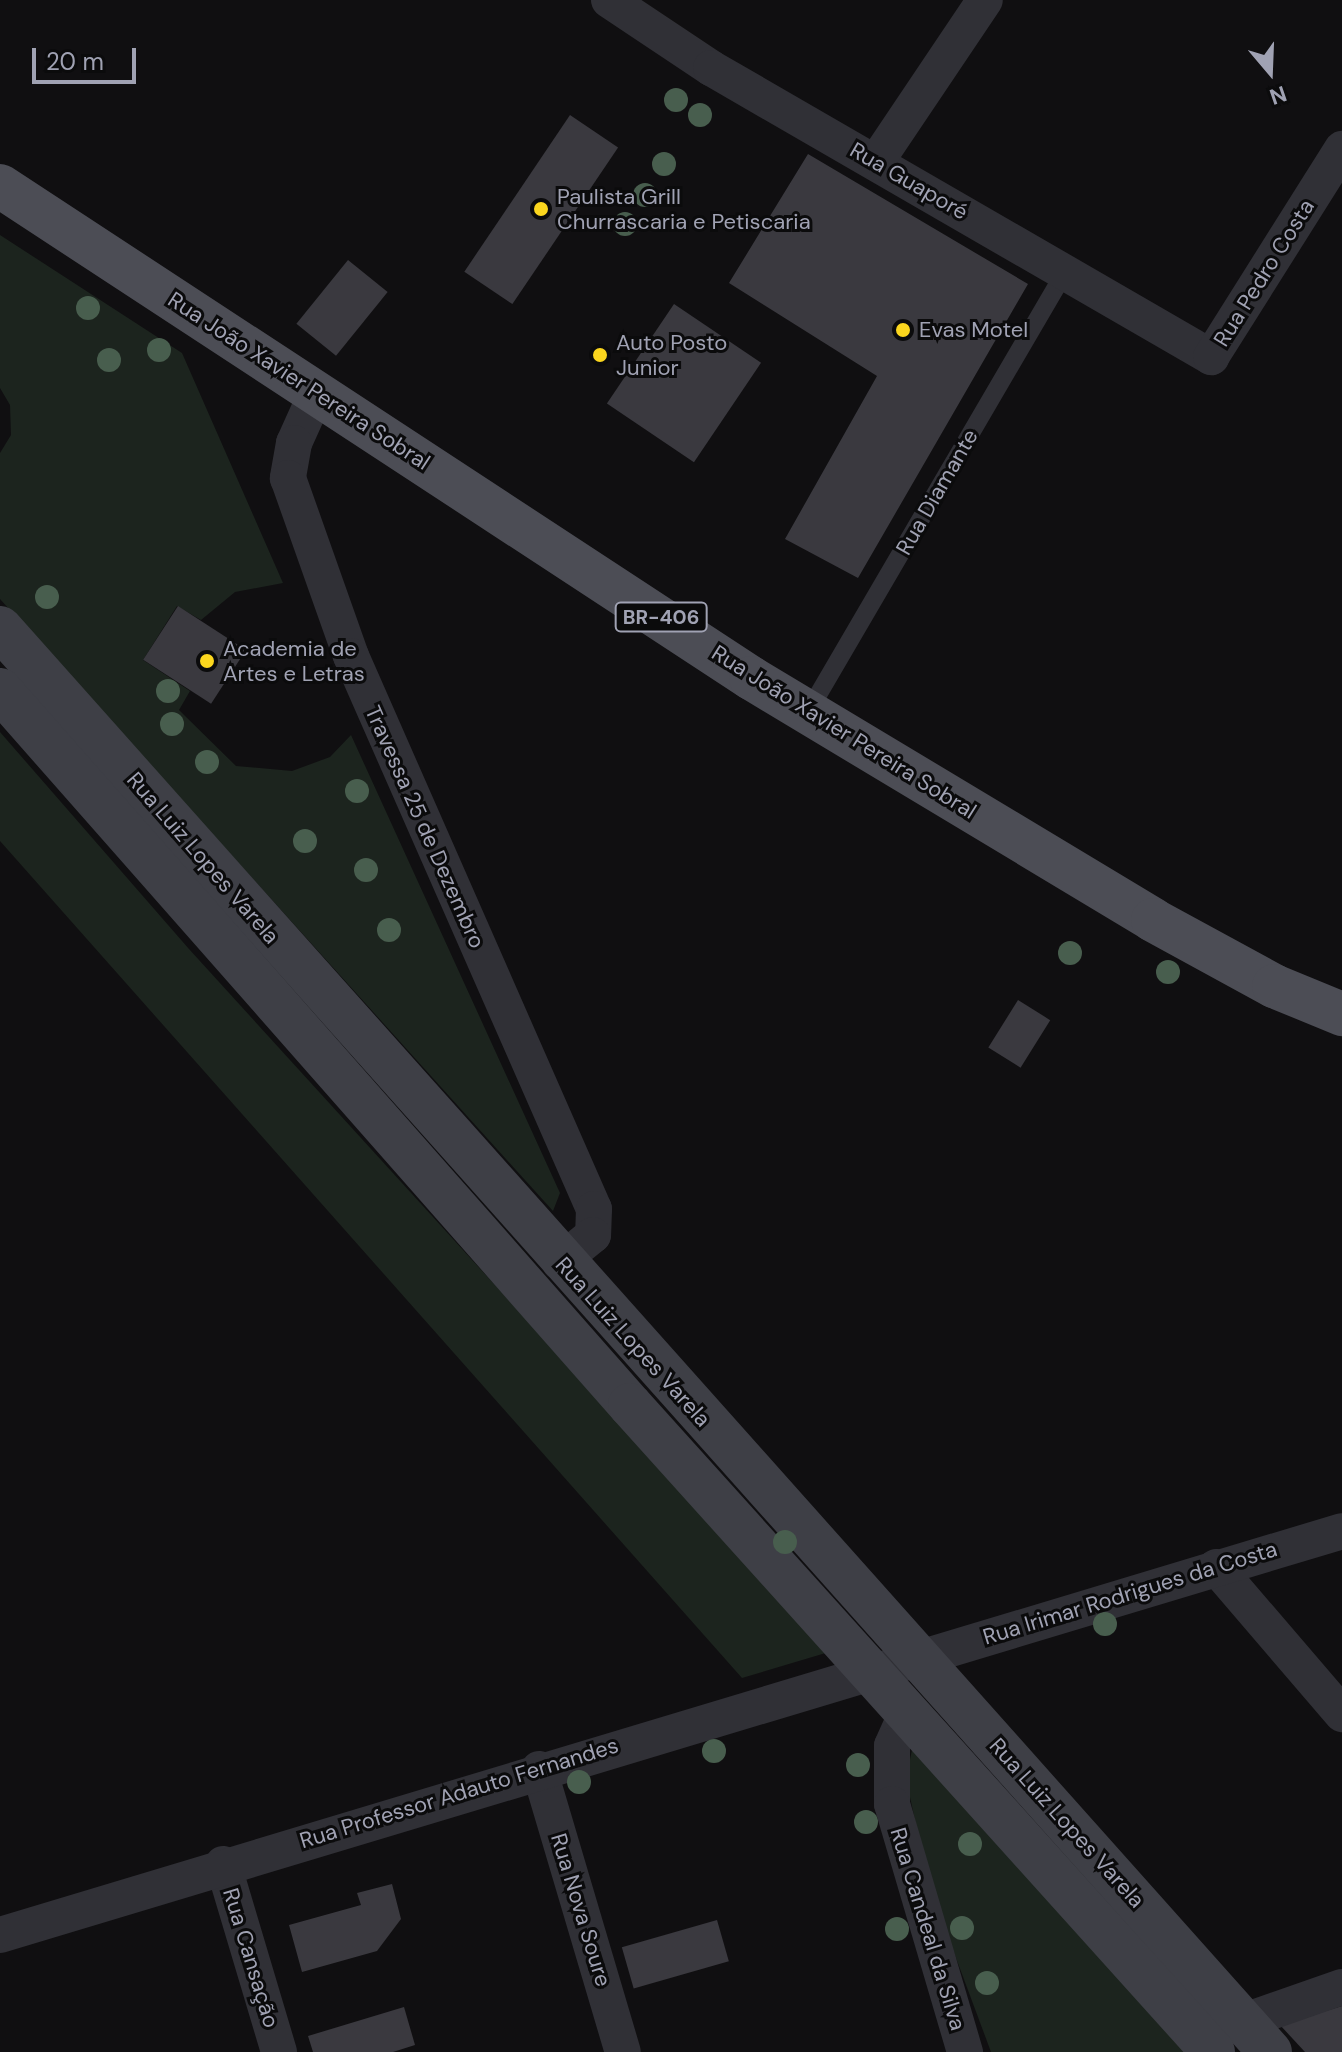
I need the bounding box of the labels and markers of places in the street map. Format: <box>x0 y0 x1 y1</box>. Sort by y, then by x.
place label: Paulista Grill Churrascaria e Petiscaria <box>557 183 811 234</box>
marker: Paulista Grill Churrascaria e Petiscaria <box>532 200 550 218</box>
place label: Evas Motel <box>919 317 1028 343</box>
marker: Evas Motel <box>894 321 912 339</box>
place label: Auto Posto Junior <box>616 329 727 380</box>
marker: Auto Posto Junior <box>591 346 609 364</box>
place label: Academia de Artes e Letras <box>223 635 365 686</box>
marker: Academia de Artes e Letras <box>198 652 216 670</box>

